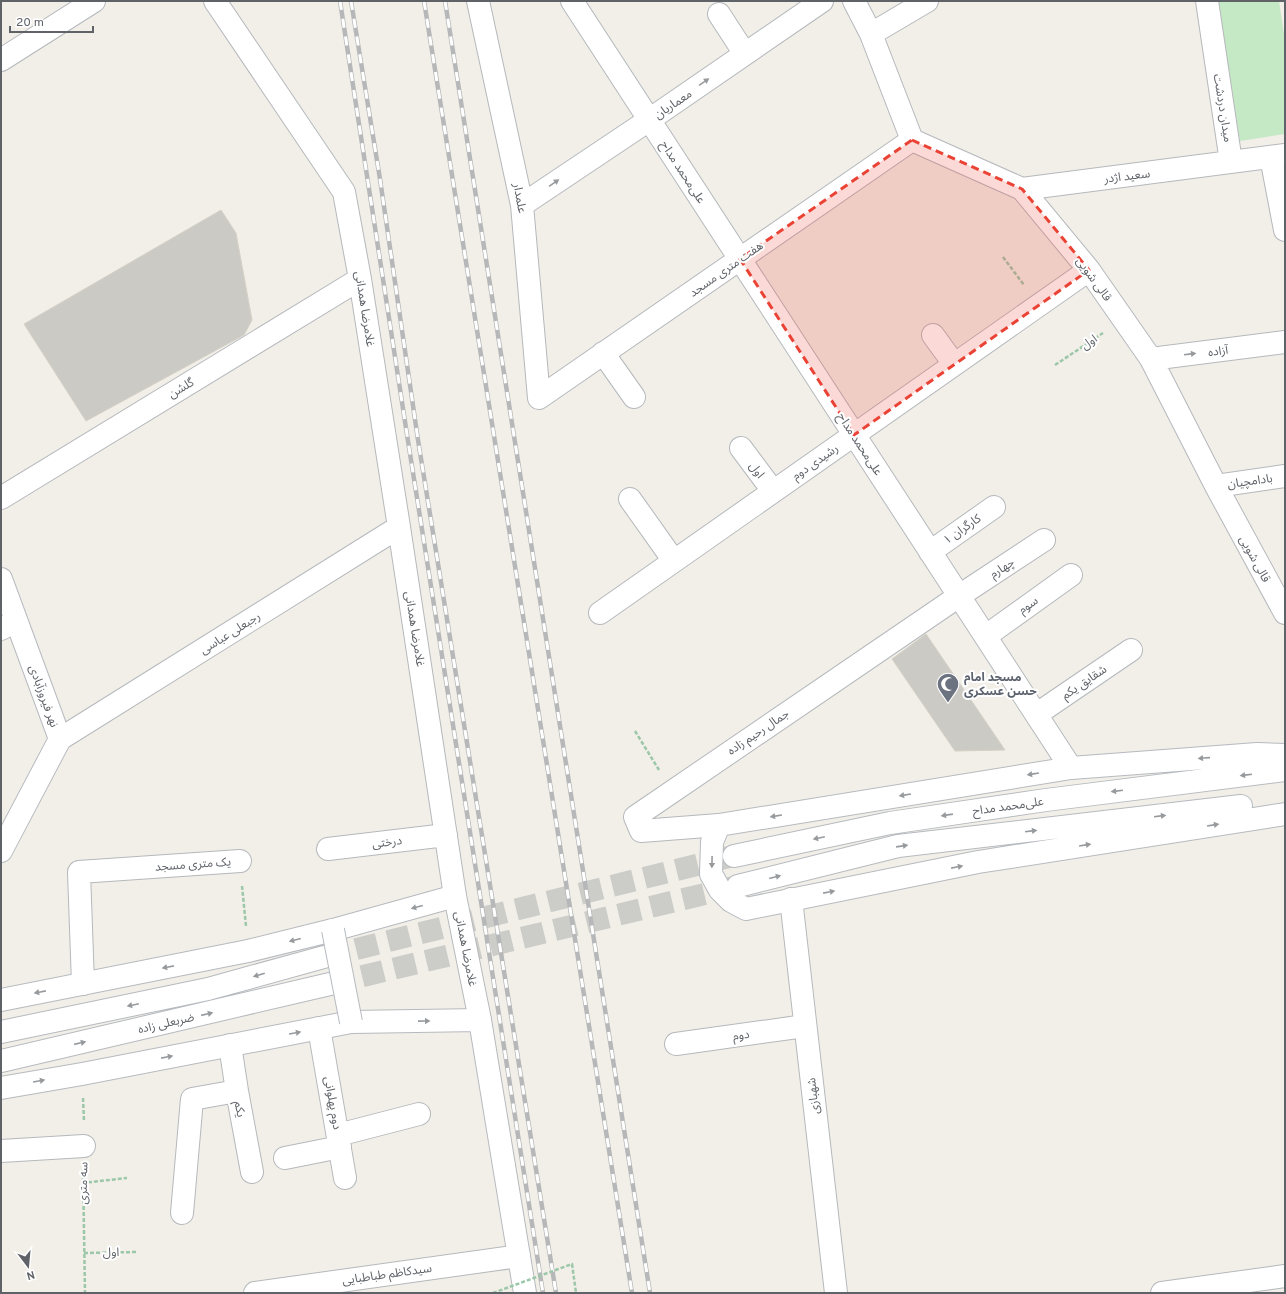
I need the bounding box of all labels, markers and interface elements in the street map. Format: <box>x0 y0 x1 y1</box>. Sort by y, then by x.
scale bar <box>10 8 93 34</box>
text: 20 m <box>16 15 44 31</box>
street label: میدان دردشت <box>1209 73 1235 144</box>
one-way arrow <box>699 78 710 86</box>
street label: معماریان <box>652 86 696 123</box>
street label: علی‌محمد مداح <box>656 138 708 207</box>
street label: سعید اژدر <box>1102 166 1151 188</box>
one-way arrow <box>549 179 560 187</box>
street label: علمدار <box>508 181 530 214</box>
street label: هفت متری مسجد <box>686 238 767 301</box>
street label: قالی شویی <box>1072 254 1115 305</box>
street label: غلامرضا همدانی <box>350 270 378 348</box>
street label: اول <box>1078 331 1101 354</box>
street label: آزاده <box>1207 343 1230 361</box>
one-way arrow <box>1184 351 1196 358</box>
street label: گلشن <box>166 374 198 403</box>
street label: علی‌محمد مداح <box>833 410 885 479</box>
street label: رشیدی دوم <box>789 441 842 485</box>
street label: اول <box>745 459 768 482</box>
street label: بادامچیان <box>1227 471 1274 493</box>
street label: کارگران ۱ <box>941 510 985 549</box>
street label: قالی شویی <box>1235 533 1274 586</box>
street label: چهارم <box>987 555 1018 583</box>
street label: غلامرضا همدانی <box>400 590 428 668</box>
street label: سوم <box>1015 593 1042 618</box>
street label: رجبعلی عباسی <box>197 609 264 659</box>
street label: شقایق یکم <box>1059 662 1110 704</box>
street label: نهر فیروزآبادی <box>24 663 62 730</box>
place label: مسجد امام حسن عسکری <box>964 670 1037 700</box>
mosque icon: مسجد امام حسن عسکری <box>935 671 961 704</box>
street label: جمال رحیم زاده <box>725 706 793 759</box>
one-way arrow <box>1198 754 1210 761</box>
one-way arrow <box>1027 771 1039 777</box>
one-way arrow <box>1240 772 1252 778</box>
one-way arrow <box>1111 788 1123 794</box>
one-way arrow <box>898 792 911 798</box>
street label: علی‌محمد مداح <box>971 794 1045 820</box>
one-way arrow <box>941 812 953 818</box>
one-way arrow <box>770 813 782 819</box>
one-way arrow <box>1154 813 1166 819</box>
one-way arrow <box>1207 822 1219 828</box>
one-way arrow <box>1025 828 1037 834</box>
street label: درختی <box>371 833 403 853</box>
one-way arrow <box>813 836 825 842</box>
one-way arrow <box>1079 842 1091 848</box>
one-way arrow <box>896 843 908 849</box>
street label: یک متری مسجد <box>155 854 232 876</box>
one-way arrow <box>709 856 715 869</box>
one-way arrow <box>950 863 963 869</box>
one-way arrow <box>769 873 782 879</box>
one-way arrow <box>823 888 835 894</box>
one-way arrow <box>411 904 423 910</box>
street label: غلامرضا همدانی <box>450 910 480 988</box>
one-way arrow <box>289 937 301 943</box>
one-way arrow <box>162 964 174 970</box>
one-way arrow <box>253 972 265 978</box>
one-way arrow <box>34 989 46 995</box>
one-way arrow <box>127 1002 139 1008</box>
street label: ضربعلی زاده <box>136 1010 196 1038</box>
one-way arrow <box>200 1010 213 1016</box>
one-way arrow <box>418 1018 431 1024</box>
street label: دوم <box>732 1027 751 1045</box>
one-way arrow <box>289 1030 301 1036</box>
one-way arrow <box>74 1040 86 1046</box>
one-way arrow <box>161 1054 173 1060</box>
street label: دوم پهلوانی <box>319 1075 345 1131</box>
street label: شهبازی <box>804 1077 824 1115</box>
one-way arrow <box>33 1078 46 1084</box>
street label: یکم <box>230 1100 248 1119</box>
street label: سه متری <box>76 1162 92 1205</box>
street label: اول <box>103 1245 120 1261</box>
north arrow <box>8 1246 48 1286</box>
street label: سیدکاظم طباطبایی <box>341 1261 433 1289</box>
text: N <box>25 1267 36 1282</box>

